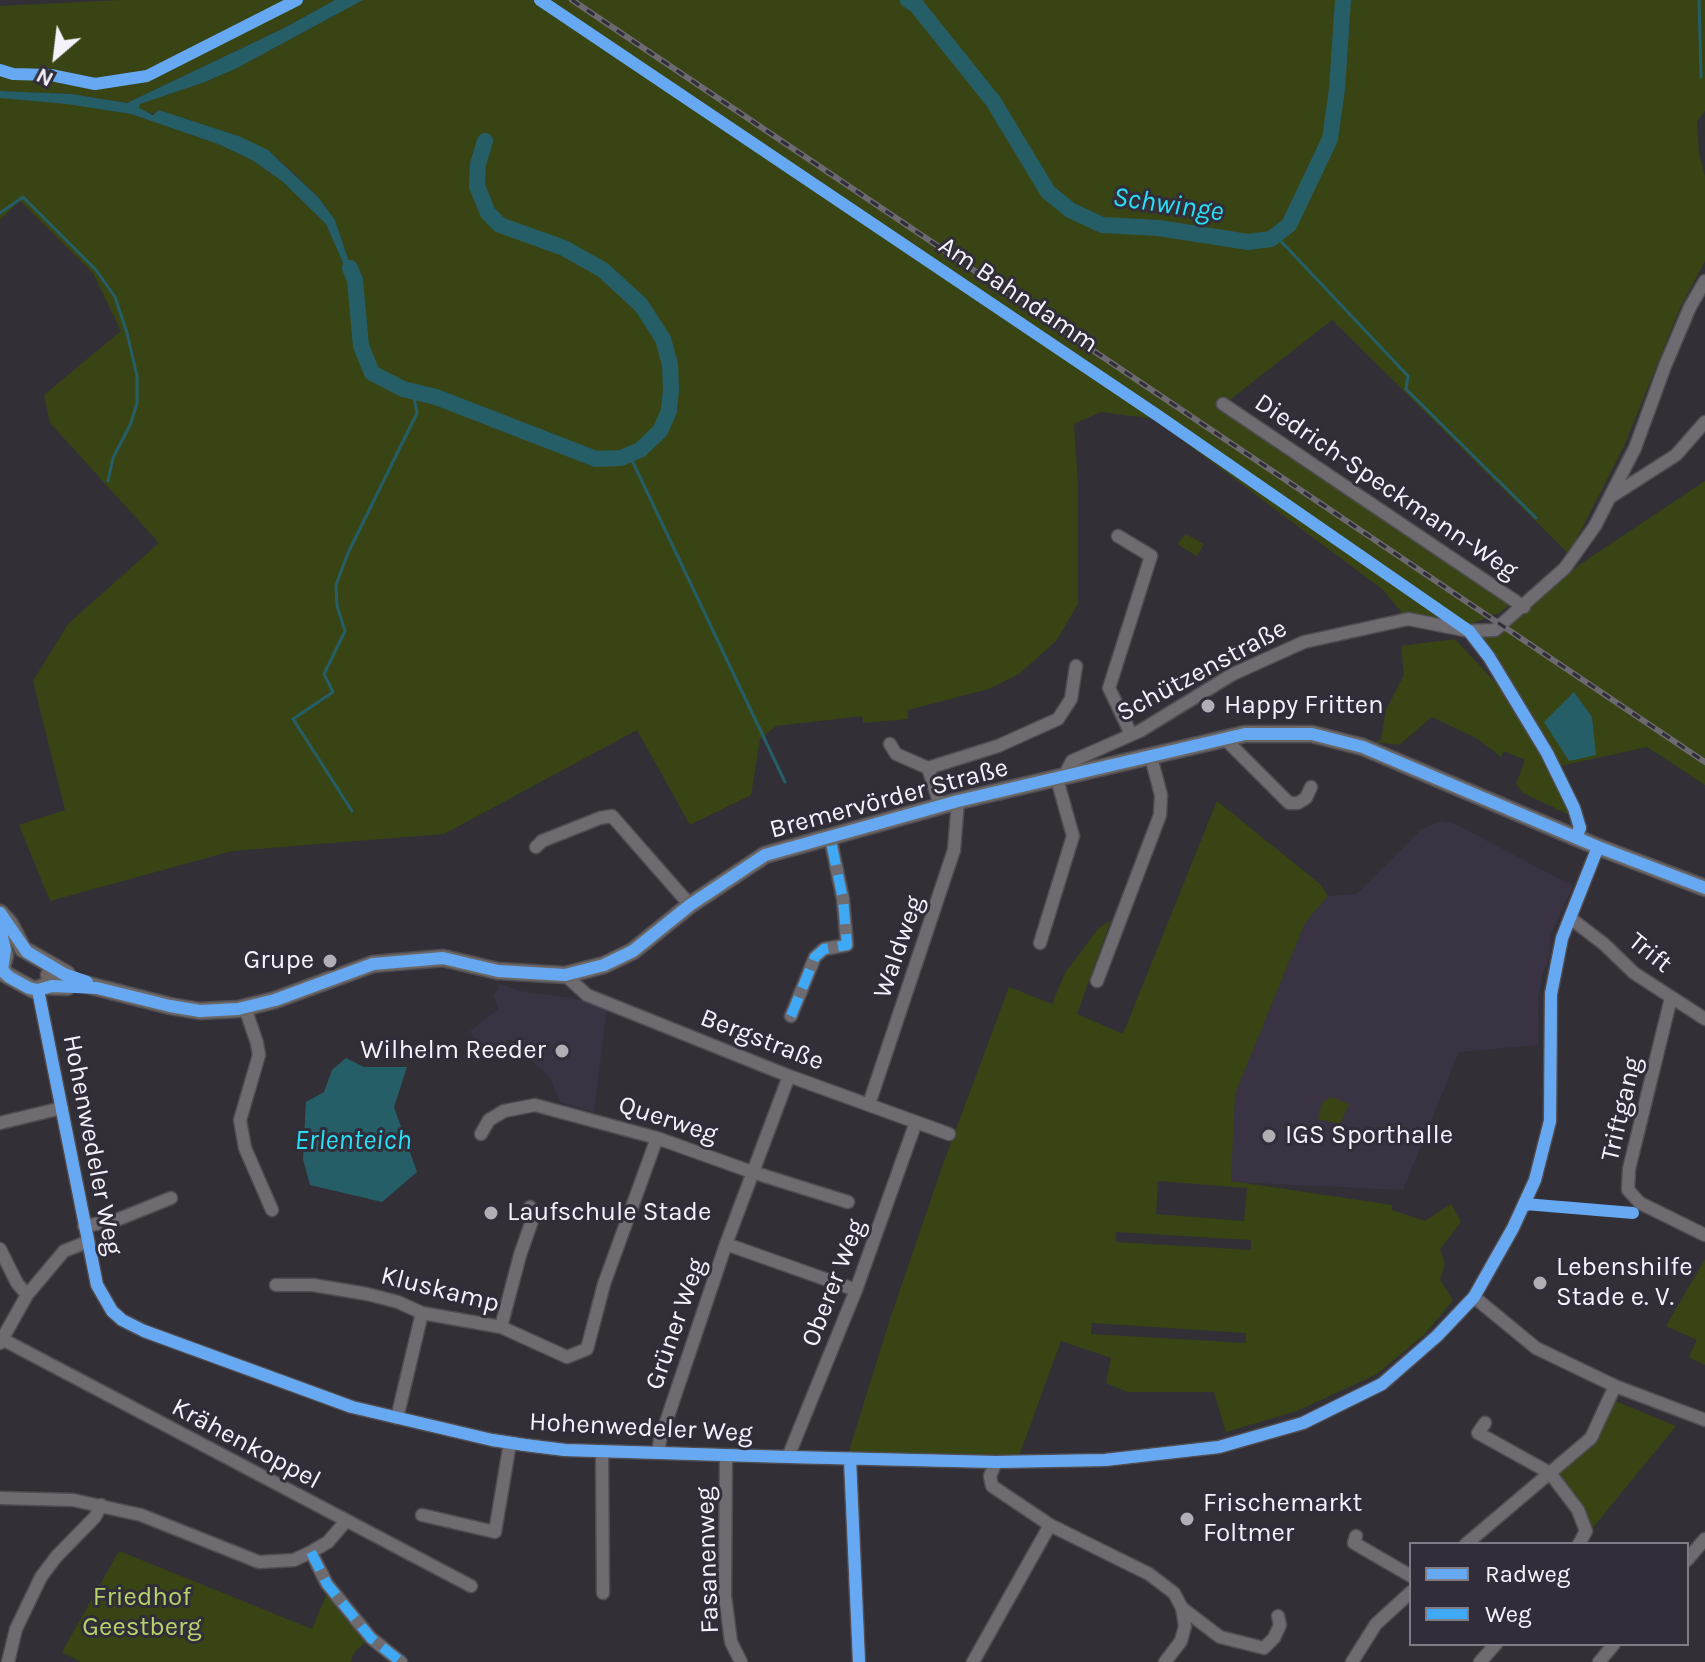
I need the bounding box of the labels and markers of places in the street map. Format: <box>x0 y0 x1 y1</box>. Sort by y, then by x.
place label: Happy Fritten <box>1224 690 1384 722</box>
marker: Happy Fritten <box>1199 697 1217 715</box>
place label: Grupe <box>244 945 314 977</box>
marker: Grupe <box>321 952 339 970</box>
place label: Wilhelm Reeder <box>360 1035 546 1067</box>
marker: Wilhelm Reeder <box>553 1042 571 1060</box>
place label: IGS Sporthalle <box>1285 1120 1453 1152</box>
marker: IGS Sporthalle <box>1260 1127 1278 1145</box>
place label: Laufschule Stade <box>507 1197 711 1229</box>
marker: Laufschule Stade <box>482 1204 500 1222</box>
place label: Lebenshilfe Stade e. V. <box>1556 1252 1693 1314</box>
marker: Lebenshilfe Stade e. V. <box>1531 1274 1549 1292</box>
place label: Frischemarkt Foltmer <box>1203 1488 1362 1550</box>
marker: Frischemarkt Foltmer <box>1178 1510 1196 1528</box>

